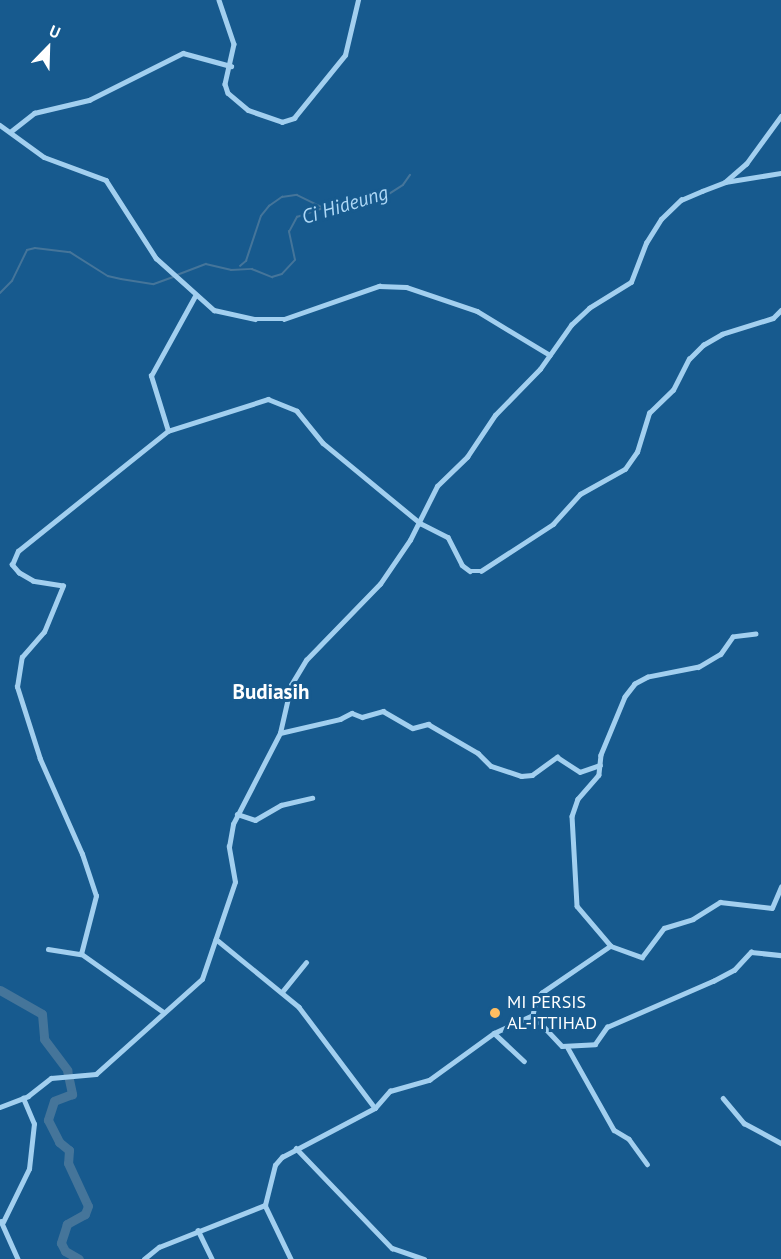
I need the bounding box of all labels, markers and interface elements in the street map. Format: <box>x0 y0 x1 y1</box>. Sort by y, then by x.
north arrow <box>18 18 78 78</box>
text: U <box>46 20 64 43</box>
water label: Ci Hideung <box>299 180 391 230</box>
district label: Budiasih <box>232 679 310 705</box>
place label: MI PERSIS AL-ITTIHAD <box>507 992 597 1034</box>
marker: MI PERSIS AL-ITTIHAD <box>488 1006 502 1020</box>

